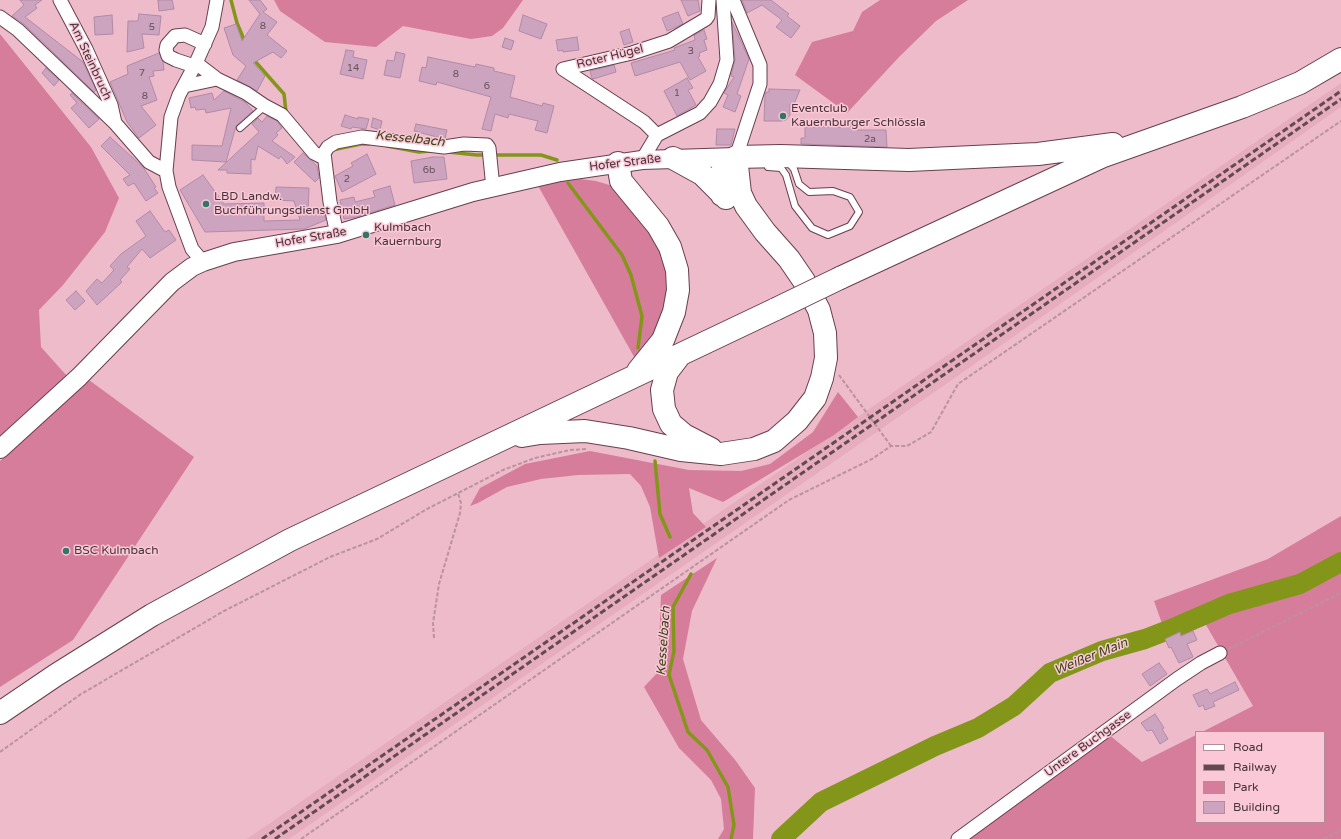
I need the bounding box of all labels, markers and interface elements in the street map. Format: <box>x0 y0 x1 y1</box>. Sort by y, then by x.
street label: Am Steinbruch <box>66 19 114 103</box>
house number: 8 <box>260 20 266 32</box>
house number: 5 <box>149 21 155 33</box>
street label: Roter Hügel <box>575 42 645 72</box>
house number: 3 <box>688 45 694 57</box>
house number: 14 <box>347 62 359 74</box>
house number: 7 <box>139 67 145 79</box>
house number: 8 <box>453 68 459 80</box>
house number: 6 <box>484 80 490 92</box>
house number: 1 <box>674 87 680 99</box>
house number: 8 <box>142 90 148 102</box>
place label: Eventclub Kauernburger Schlössla <box>791 102 926 130</box>
marker: Eventclub Kauernburger Schlössla <box>778 111 788 121</box>
water label: Kesselbach <box>375 128 445 150</box>
house number: 2a <box>864 133 876 145</box>
street label: Hofer Straße <box>588 151 662 175</box>
house number: 6b <box>423 164 435 176</box>
house number: 2 <box>344 173 350 185</box>
place label: LBD Landw. Buchführungsdienst GmbH <box>214 190 369 218</box>
marker: LBD Landw. Buchführungsdienst GmbH <box>201 199 211 209</box>
place label: Kulmbach Kauernburg <box>374 221 442 249</box>
street label: Hofer Straße <box>274 225 348 251</box>
marker: Kulmbach Kauernburg <box>361 230 371 240</box>
place label: BSC Kulmbach <box>74 544 159 558</box>
marker: BSC Kulmbach <box>61 546 71 556</box>
water label: Kesselbach <box>654 606 674 676</box>
water label: Weißer Main <box>1052 635 1130 679</box>
street label: Untere Buchgasse <box>1042 708 1134 780</box>
legend <box>1195 731 1325 823</box>
text: Road <box>1233 740 1263 754</box>
text: Railway <box>1233 760 1277 774</box>
text: Park <box>1233 780 1259 794</box>
text: Building <box>1233 800 1280 814</box>

